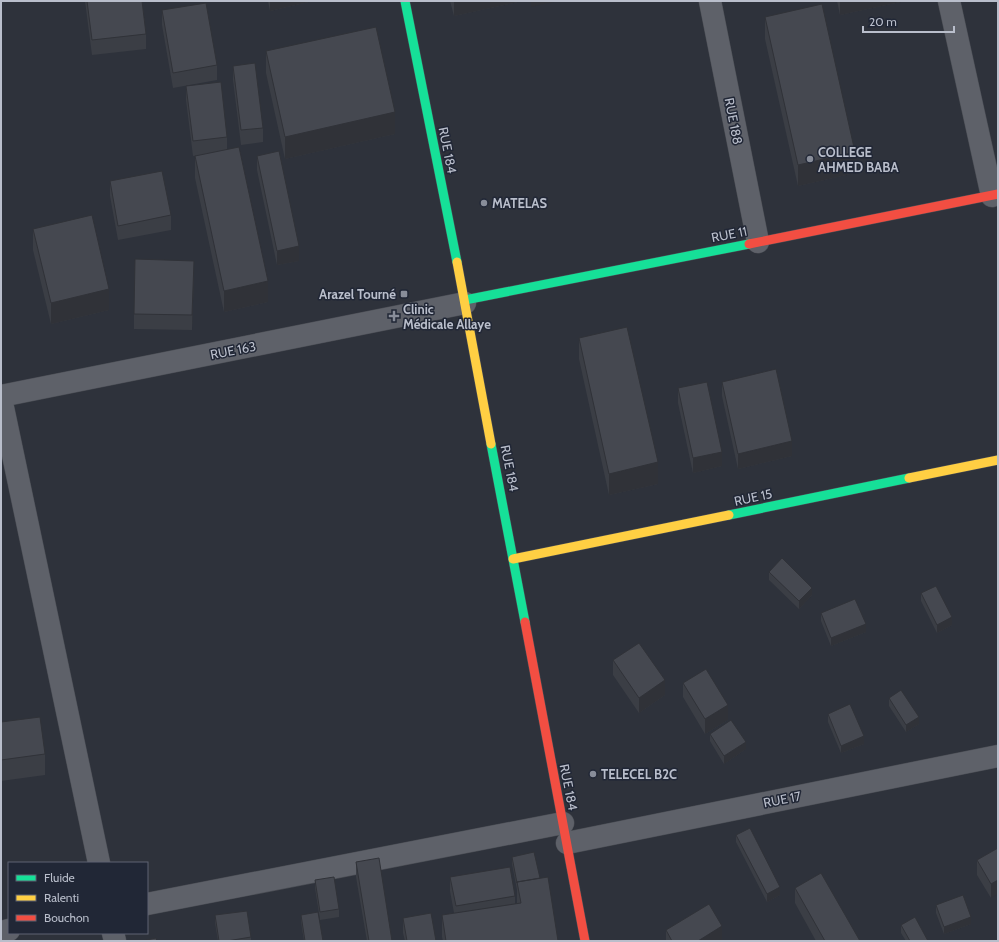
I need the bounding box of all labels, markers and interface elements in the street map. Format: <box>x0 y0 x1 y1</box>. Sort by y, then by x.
scale bar <box>863 8 954 34</box>
text: 20 m <box>869 14 897 29</box>
street label: RUE 188 <box>722 96 746 146</box>
street label: RUE 184 <box>436 125 460 175</box>
place label: COLLEGE AHMED BABA <box>818 144 899 175</box>
marker: COLLEGE AHMED BABA <box>805 154 815 164</box>
place label: MATELAS <box>492 195 547 211</box>
marker: MATELAS <box>479 198 489 208</box>
street label: RUE 11 <box>710 223 748 245</box>
place label: Arazel Tourné <box>319 286 396 302</box>
marker: Arazel Tourné <box>399 289 409 299</box>
place label: Clinic Médicale Allaye <box>403 301 491 332</box>
marker: Clinic Médicale Allaye <box>388 310 400 322</box>
street label: RUE 163 <box>209 338 257 362</box>
street label: RUE 184 <box>498 443 522 493</box>
street label: RUE 15 <box>732 485 774 509</box>
street label: RUE 184 <box>557 762 581 812</box>
place label: TELECEL B2C <box>601 766 677 782</box>
marker: TELECEL B2C <box>588 769 598 779</box>
street label: RUE 17 <box>762 787 803 810</box>
legend <box>8 862 148 934</box>
text: Fluide <box>44 870 75 885</box>
text: Ralenti <box>44 890 79 905</box>
text: Bouchon <box>44 910 90 925</box>

